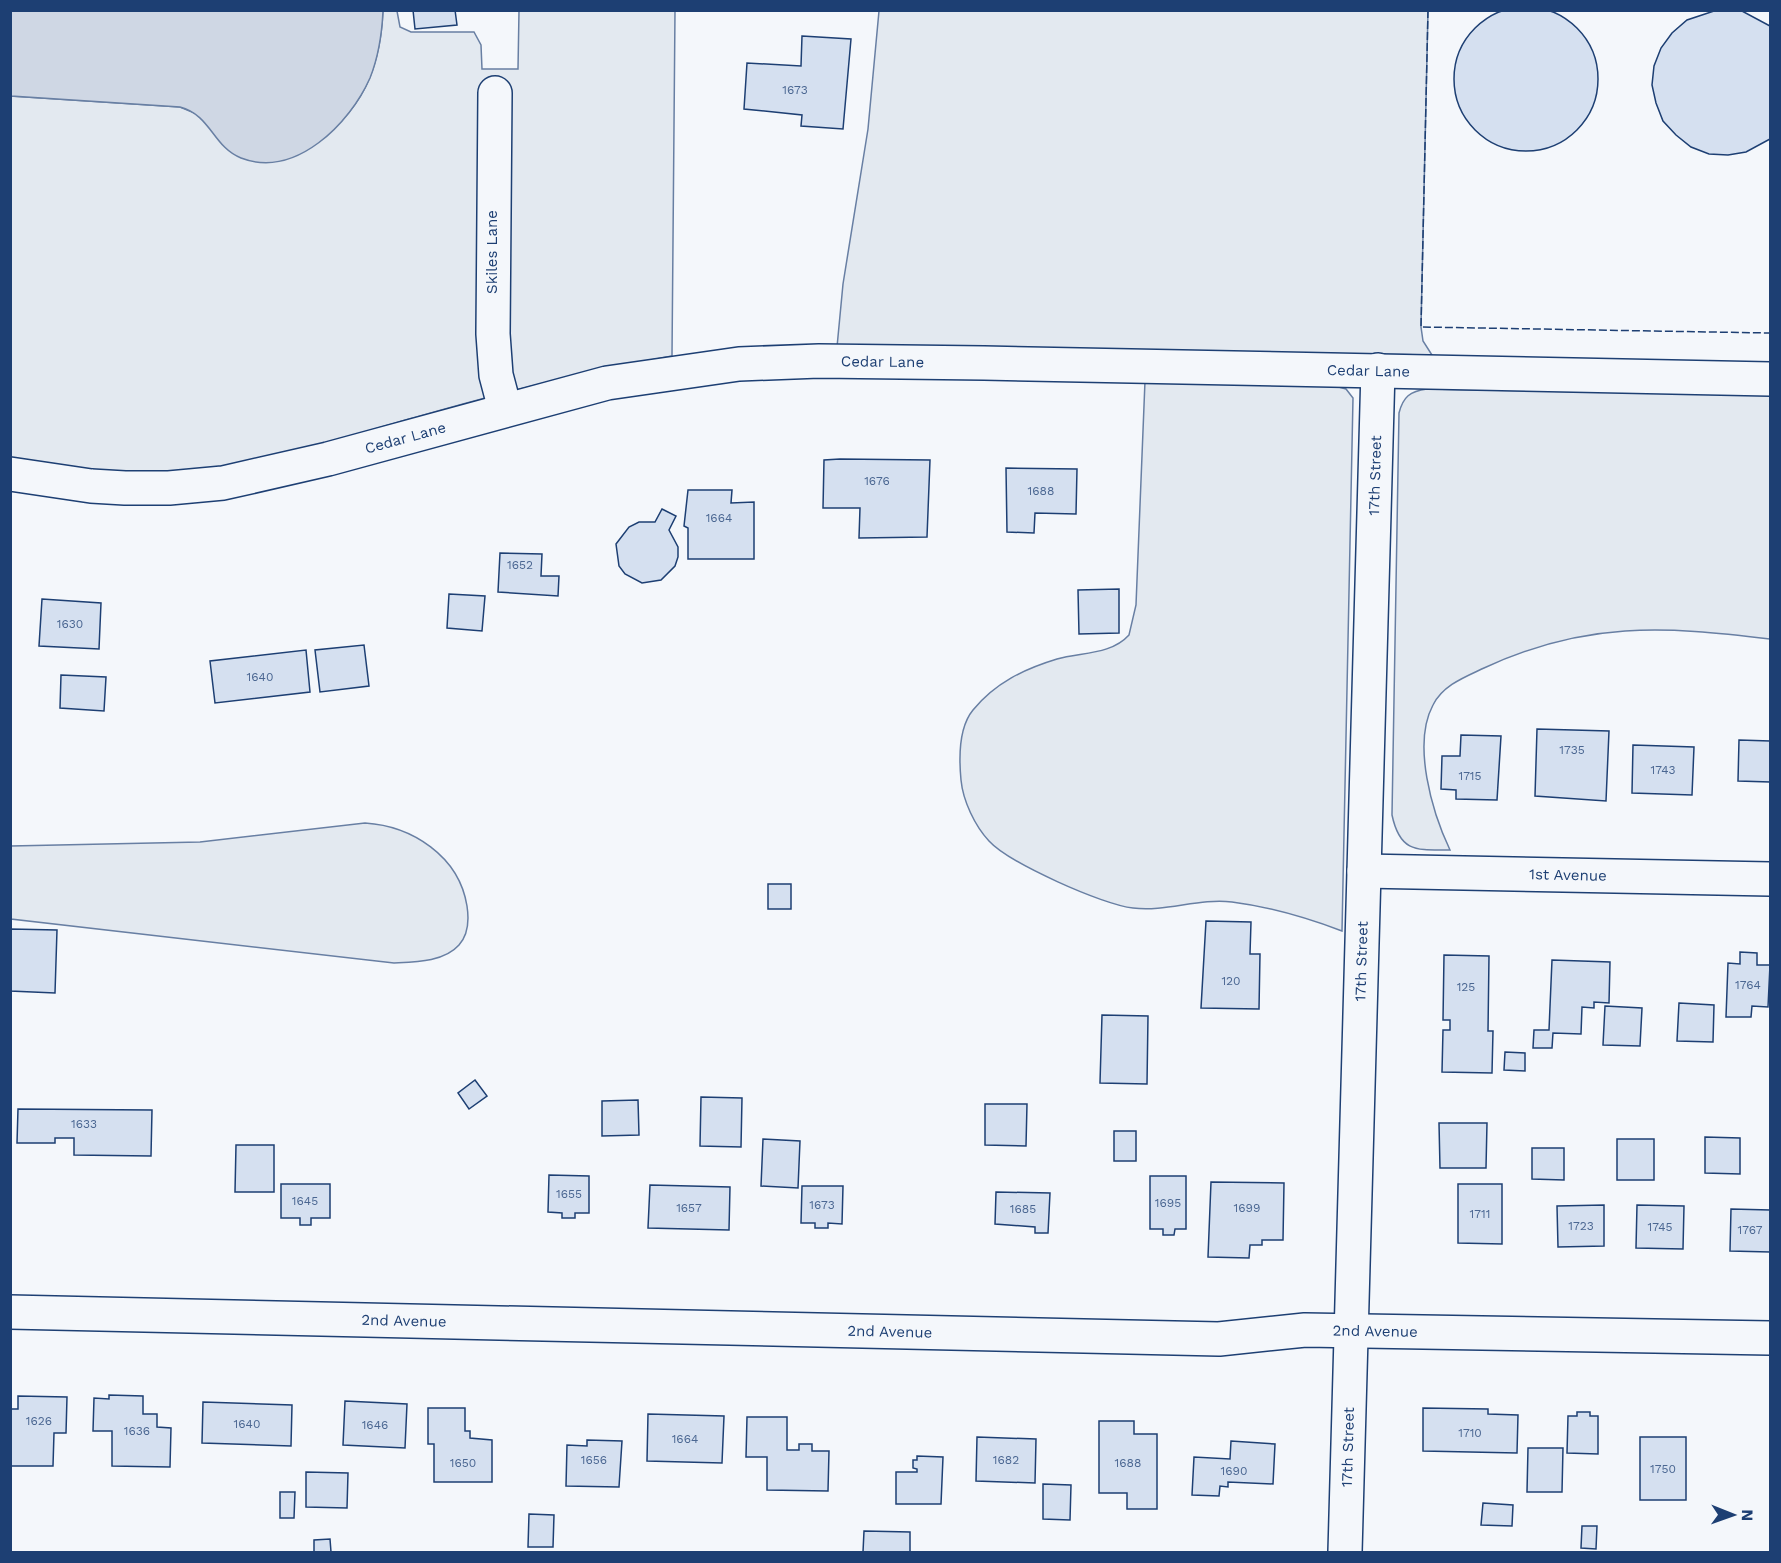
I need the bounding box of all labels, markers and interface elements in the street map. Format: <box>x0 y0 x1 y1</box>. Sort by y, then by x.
house number: 1673 <box>782 83 808 97</box>
street label: Skiles Lane <box>483 210 501 294</box>
street label: Cedar Lane <box>841 352 924 371</box>
street label: Cedar Lane <box>1327 361 1410 381</box>
street label: Cedar Lane <box>363 418 448 458</box>
street label: 17th Street <box>1365 434 1385 516</box>
house number: 1676 <box>864 474 890 488</box>
house number: 1688 <box>1028 484 1054 498</box>
house number: 1664 <box>706 511 732 525</box>
house number: 1652 <box>507 558 533 572</box>
house number: 1630 <box>57 617 83 631</box>
house number: 1640 <box>247 670 273 684</box>
house number: 1735 <box>1559 743 1585 757</box>
house number: 1743 <box>1651 763 1675 777</box>
house number: 1715 <box>1458 769 1482 783</box>
street label: 1st Avenue <box>1529 865 1607 885</box>
street label: 17th Street <box>1351 920 1372 1002</box>
house number: 120 <box>1221 974 1241 988</box>
house number: 1764 <box>1735 978 1761 992</box>
house number: 125 <box>1457 980 1475 994</box>
house number: 1633 <box>71 1117 97 1131</box>
house number: 1655 <box>556 1187 582 1201</box>
house number: 1645 <box>292 1194 318 1208</box>
house number: 1695 <box>1155 1196 1181 1210</box>
house number: 1673 <box>809 1198 835 1212</box>
house number: 1657 <box>676 1201 702 1215</box>
house number: 1699 <box>1234 1201 1260 1215</box>
house number: 1685 <box>1010 1202 1036 1216</box>
house number: 1711 <box>1470 1207 1490 1221</box>
house number: 1723 <box>1568 1219 1594 1233</box>
house number: 1745 <box>1648 1220 1672 1234</box>
house number: 1767 <box>1737 1223 1763 1237</box>
street label: 2nd Avenue <box>361 1311 447 1331</box>
street label: 2nd Avenue <box>1333 1321 1418 1341</box>
street label: 2nd Avenue <box>847 1322 933 1342</box>
street label: 17th Street <box>1338 1406 1358 1487</box>
house number: 1626 <box>26 1414 52 1428</box>
house number: 1640 <box>234 1417 260 1431</box>
house number: 1646 <box>362 1418 388 1432</box>
house number: 1636 <box>124 1424 150 1438</box>
house number: 1710 <box>1458 1426 1482 1440</box>
house number: 1664 <box>672 1432 698 1446</box>
house number: 1656 <box>581 1453 607 1467</box>
house number: 1682 <box>993 1453 1019 1467</box>
house number: 1650 <box>450 1456 476 1470</box>
house number: 1688 <box>1115 1456 1141 1470</box>
house number: 1750 <box>1650 1462 1676 1476</box>
house number: 1690 <box>1221 1464 1247 1478</box>
north arrow <box>1703 1485 1763 1545</box>
text: N <box>1738 1509 1757 1521</box>

